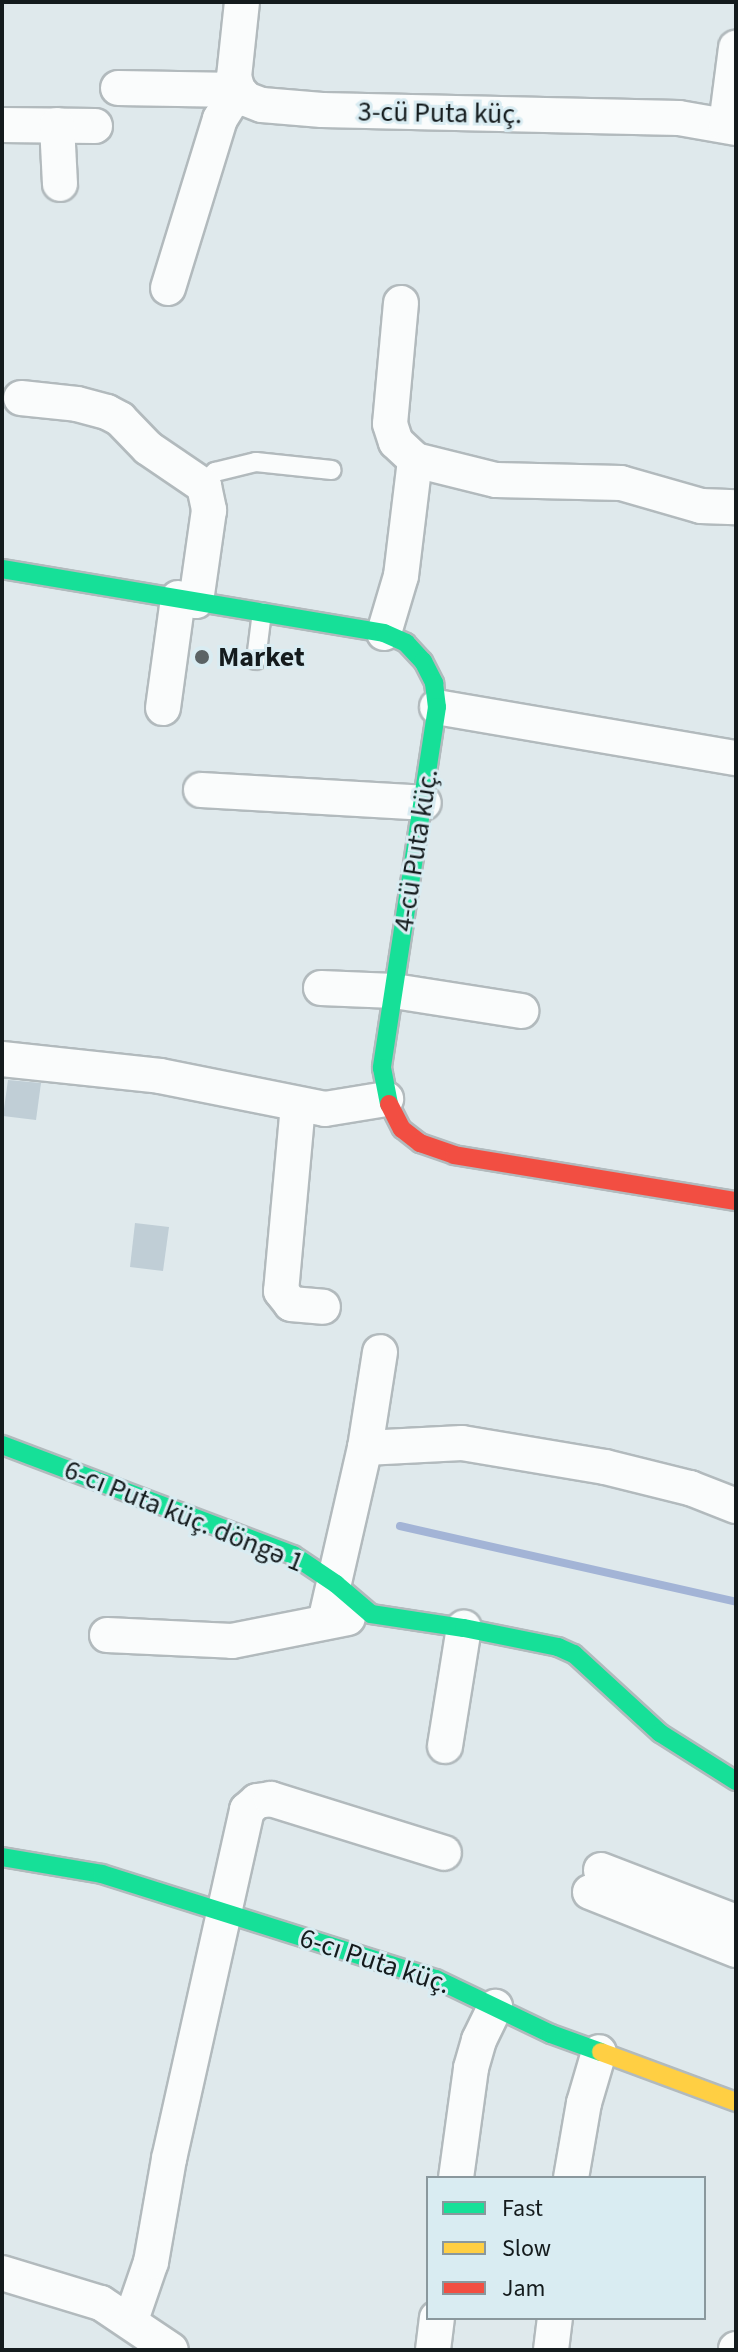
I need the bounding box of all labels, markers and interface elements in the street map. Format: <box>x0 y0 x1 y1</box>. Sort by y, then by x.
street label: 3-cü Puta küç. <box>358 95 522 131</box>
place label: Market <box>218 640 305 674</box>
marker: Market <box>193 648 211 666</box>
street label: 4-cü Puta küç. <box>387 766 445 934</box>
street label: 6-cı Puta küç. döngə 1 <box>59 1453 309 1579</box>
street label: 6-cı Puta küç. <box>296 1921 454 2001</box>
legend <box>426 2176 706 2320</box>
text: Fast <box>502 2191 543 2226</box>
text: Slow <box>502 2231 551 2266</box>
text: Jam <box>502 2271 546 2306</box>

